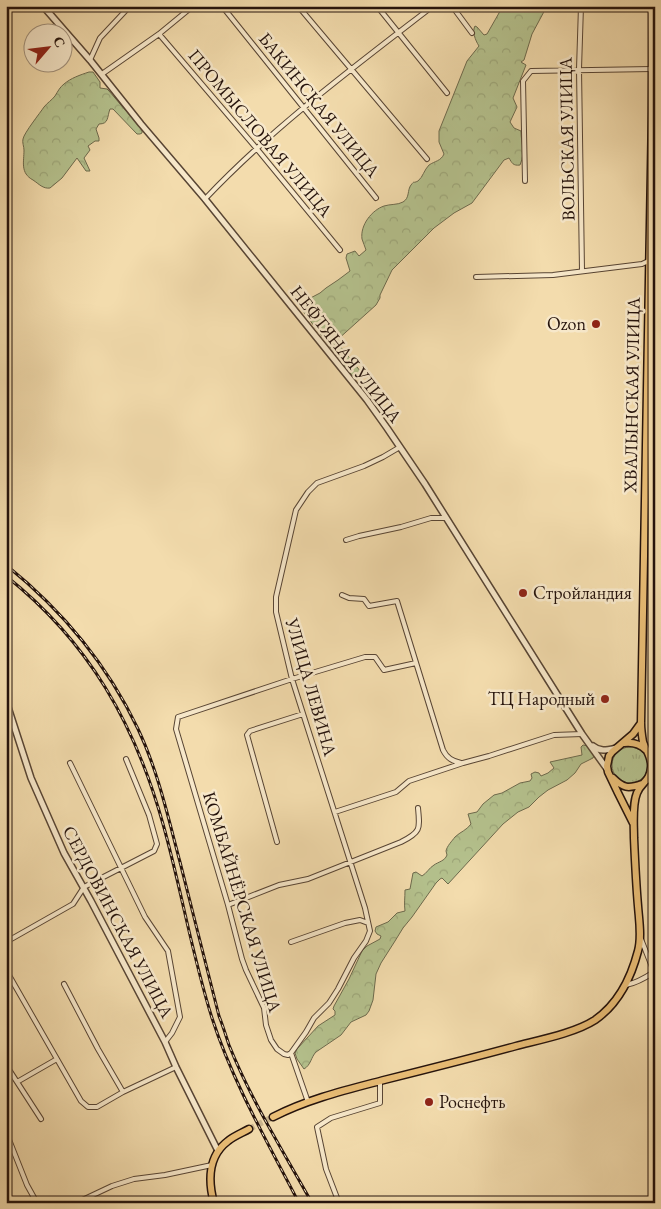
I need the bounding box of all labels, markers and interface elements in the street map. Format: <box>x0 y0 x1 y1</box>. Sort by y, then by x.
north arrow <box>22 22 72 72</box>
street label: БАКИНСКАЯ УЛИЦА <box>254 27 385 182</box>
text: С <box>49 33 70 51</box>
street label: ПРОМЫСЛОВАЯ УЛИЦА <box>183 44 338 222</box>
street label: ВОЛЬСКАЯ УЛИЦА <box>554 56 579 221</box>
street label: НЕФТЯНАЯ УЛИЦА <box>286 280 408 427</box>
street label: ХВАЛЫНСКАЯ УЛИЦА <box>618 296 645 494</box>
place label: Ozon <box>547 312 586 335</box>
marker: Ozon <box>590 318 602 330</box>
place label: Стройландия <box>533 581 632 604</box>
marker: Стройландия <box>517 587 529 599</box>
street label: УЛИЦА ЛЕВИНА <box>281 614 342 759</box>
place label: ТЦ Народный <box>488 687 595 710</box>
marker: ТЦ Народный <box>599 693 611 705</box>
street label: КОМБАЙНЁРСКАЯ УЛИЦА <box>198 789 287 1015</box>
street label: СЕРДОВИНСКАЯ УЛИЦА <box>58 822 179 1022</box>
place label: Роснефть <box>439 1090 505 1113</box>
marker: Роснефть <box>423 1096 435 1108</box>

